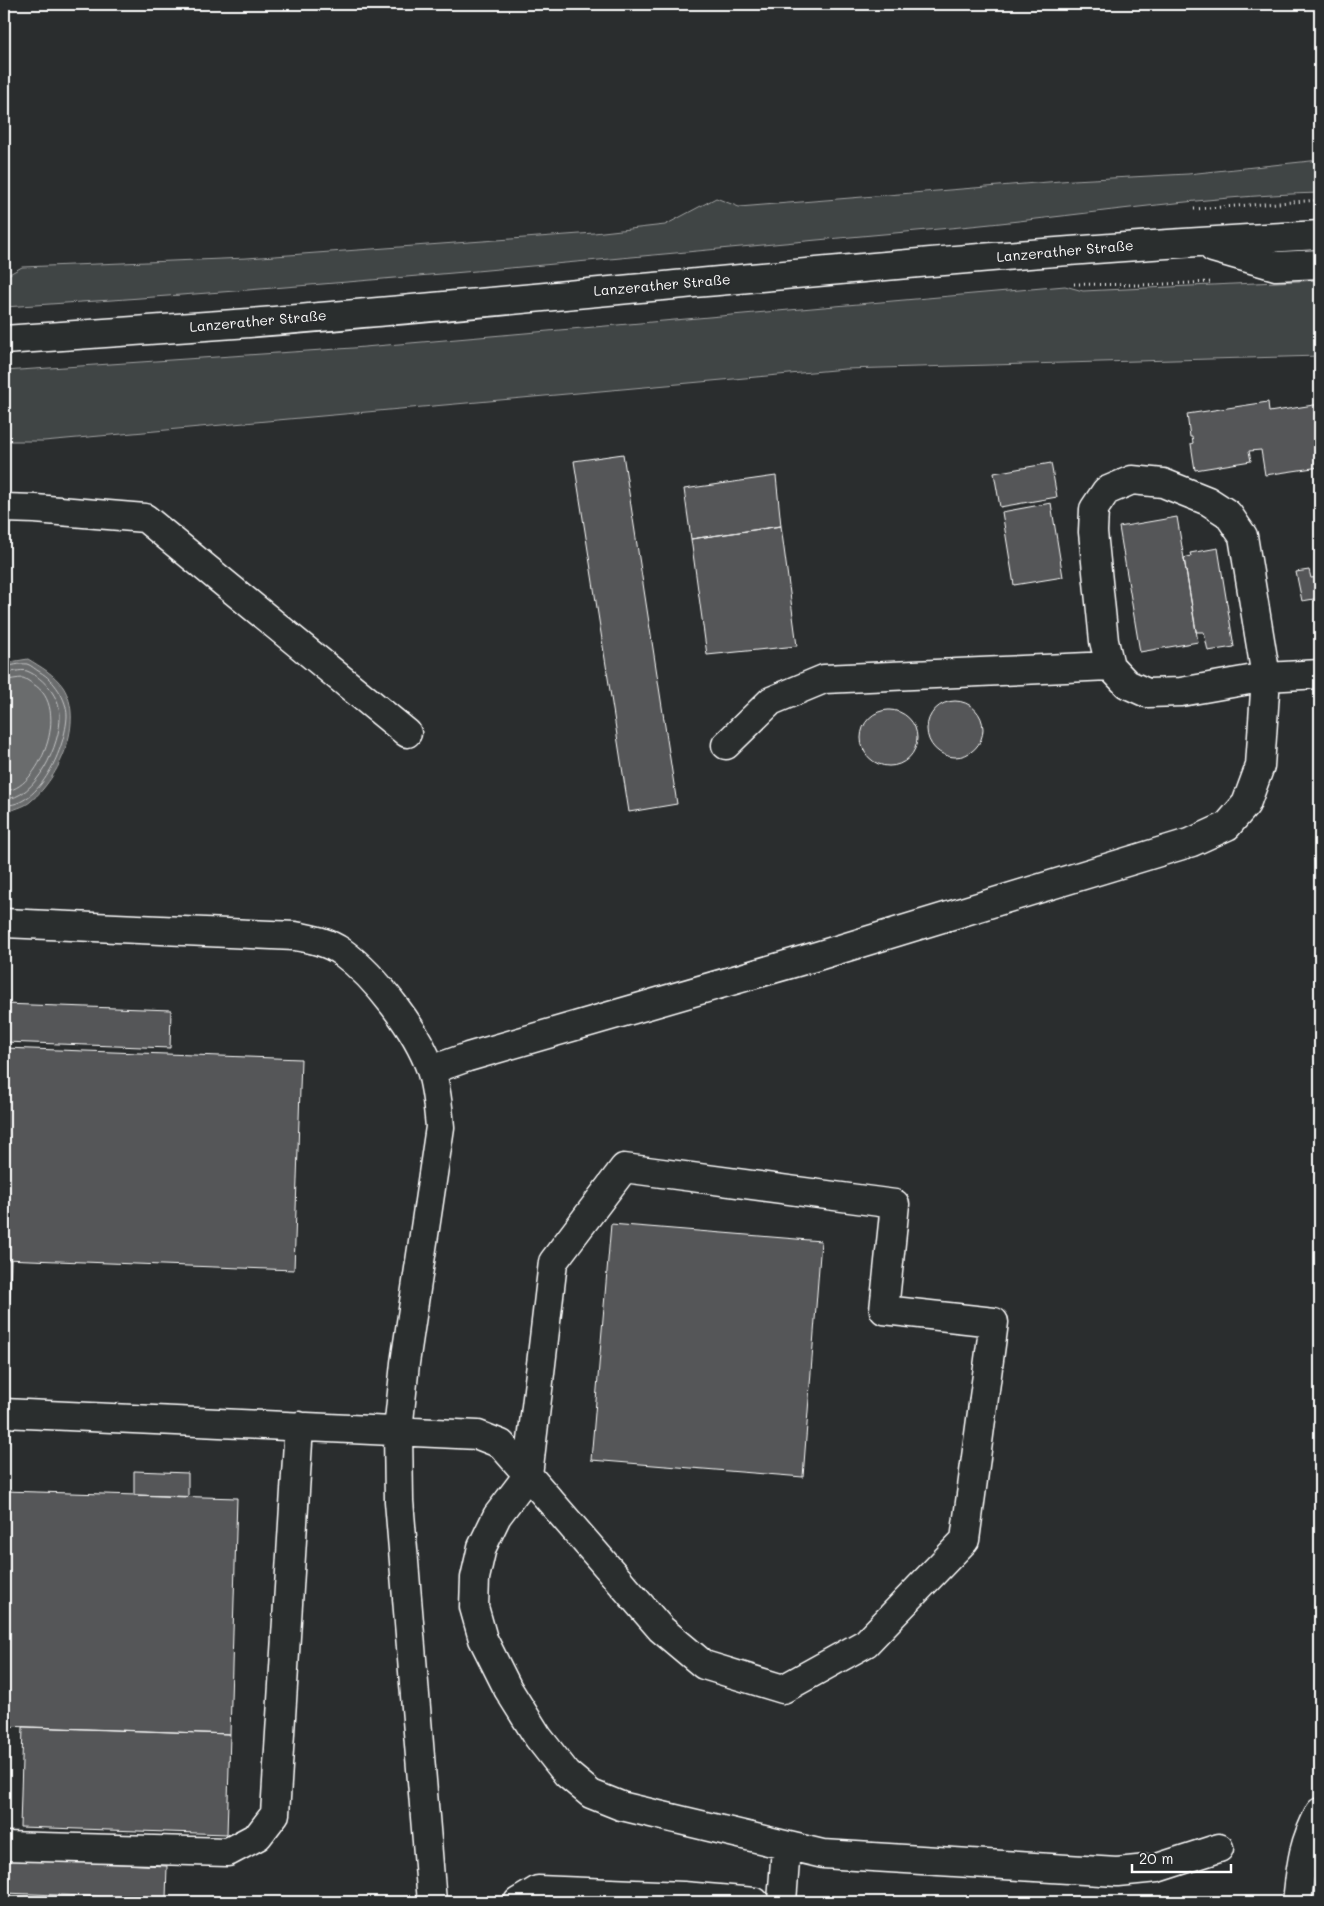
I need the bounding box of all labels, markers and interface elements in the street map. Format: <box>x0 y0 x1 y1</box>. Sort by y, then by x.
street label: Lanzerather Straße <box>996 235 1134 266</box>
street label: Lanzerather Straße <box>593 269 731 300</box>
street label: Lanzerather Straße <box>189 305 327 336</box>
scale bar <box>1132 1841 1230 1873</box>
text: 20 m <box>1139 1848 1173 1868</box>

